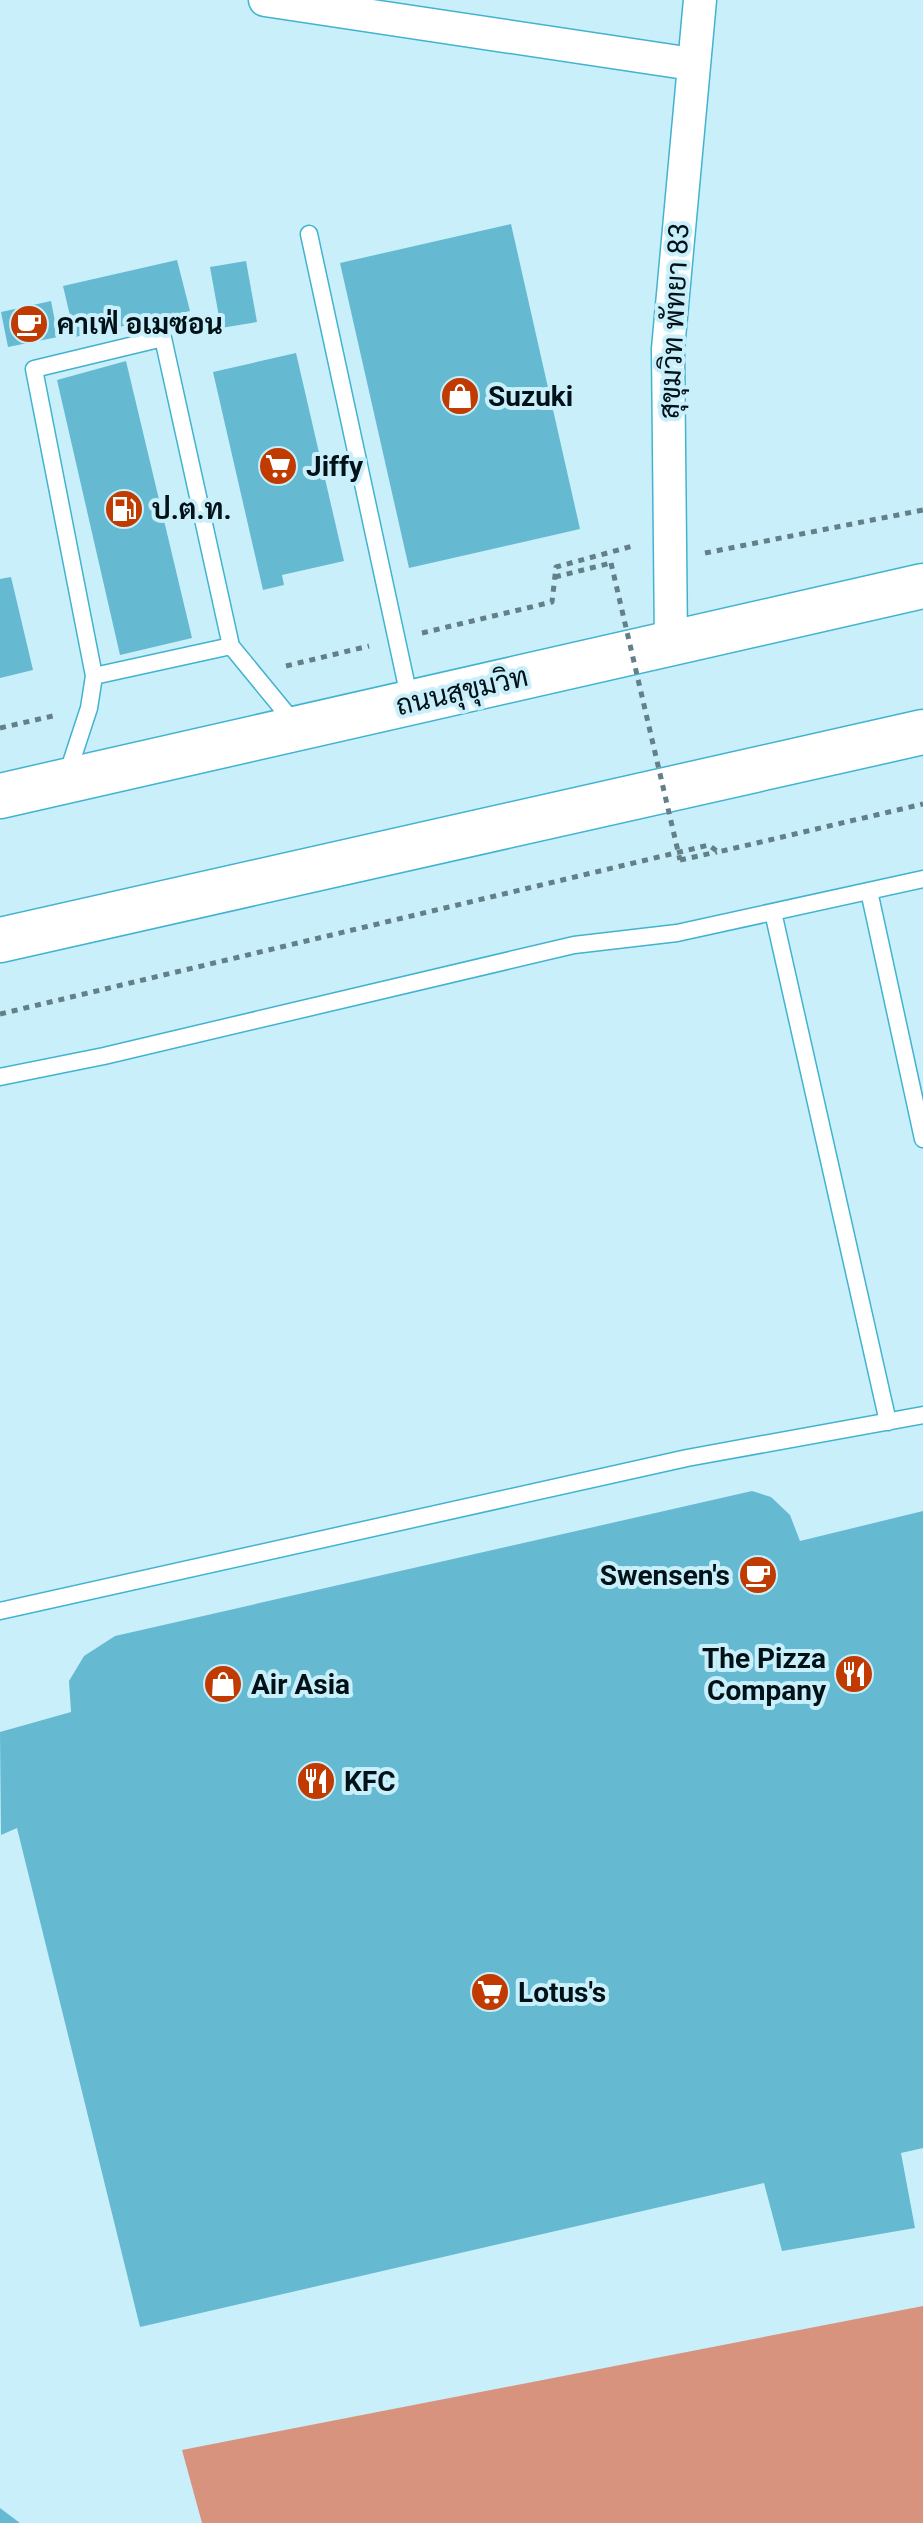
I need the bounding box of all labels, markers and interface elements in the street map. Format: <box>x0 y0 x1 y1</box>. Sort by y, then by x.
street label: สุขุมวิท พัทยา 83 <box>650 222 699 420</box>
cafe icon: คาเฟ่ อเมซอน <box>8 303 50 345</box>
place label: คาเฟ่ อเมซอน <box>57 308 223 341</box>
shop icon: Suzuki <box>439 375 481 417</box>
place label: Suzuki <box>488 380 573 413</box>
supermarket icon: Jiffy <box>257 445 299 487</box>
place label: Jiffy <box>306 450 364 483</box>
fuel station icon: ป.ต.ท. <box>103 488 145 530</box>
place label: ป.ต.ท. <box>152 493 232 526</box>
street label: ถนนสุขุมวิท <box>393 660 532 725</box>
cafe icon: Swensen's <box>737 1554 779 1596</box>
place label: Swensen's <box>600 1559 730 1592</box>
place label: The Pizza Company <box>702 1642 827 1707</box>
restaurant icon: The Pizza Company <box>833 1653 875 1695</box>
shop icon: Air Asia <box>202 1663 244 1705</box>
place label: Air Asia <box>251 1668 350 1701</box>
restaurant icon: KFC <box>295 1760 337 1802</box>
place label: KFC <box>344 1765 396 1798</box>
supermarket icon: Lotus's <box>469 1971 511 2013</box>
place label: Lotus's <box>518 1976 606 2009</box>

